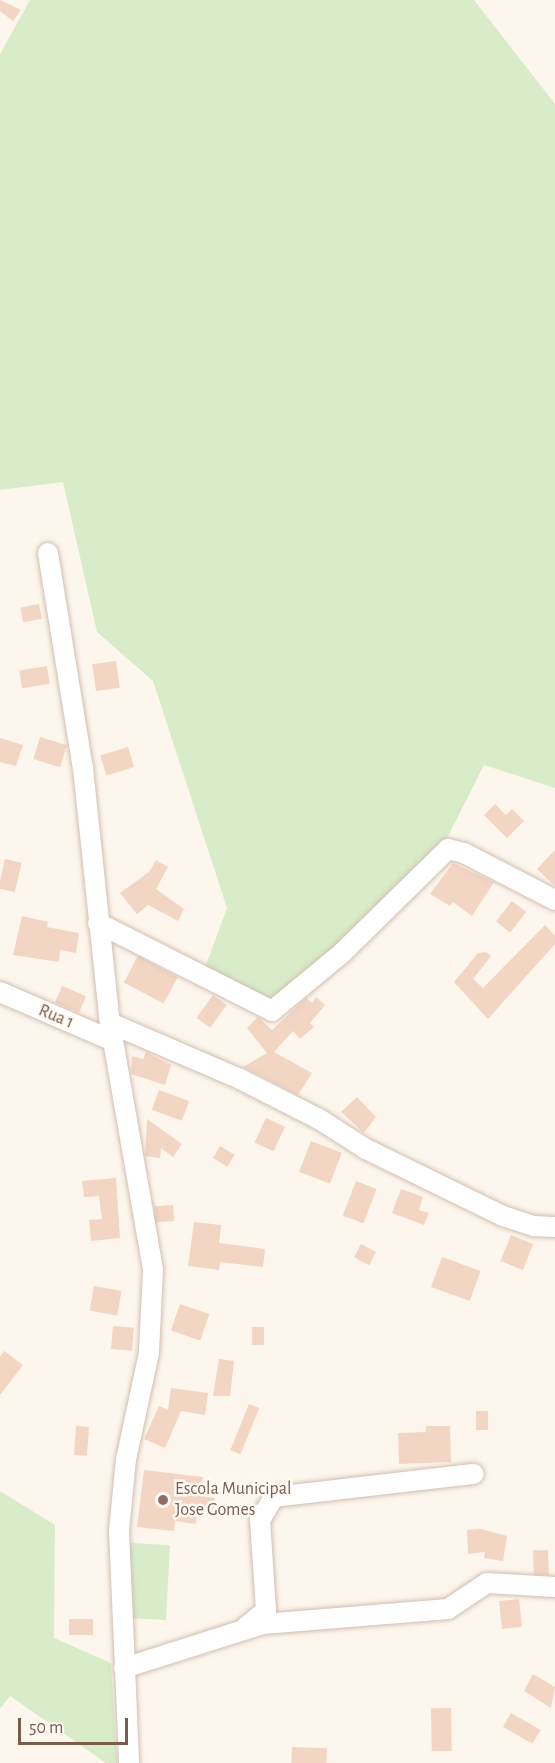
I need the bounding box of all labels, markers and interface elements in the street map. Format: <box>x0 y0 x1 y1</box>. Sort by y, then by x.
street label: Rua 1 <box>35 1000 77 1034</box>
place label: Escola Municipal Jose Gomes <box>175 1479 292 1522</box>
marker: Escola Municipal Jose Gomes <box>156 1493 170 1507</box>
scale bar <box>21 1706 130 1744</box>
text: 50 m <box>29 1719 63 1737</box>

